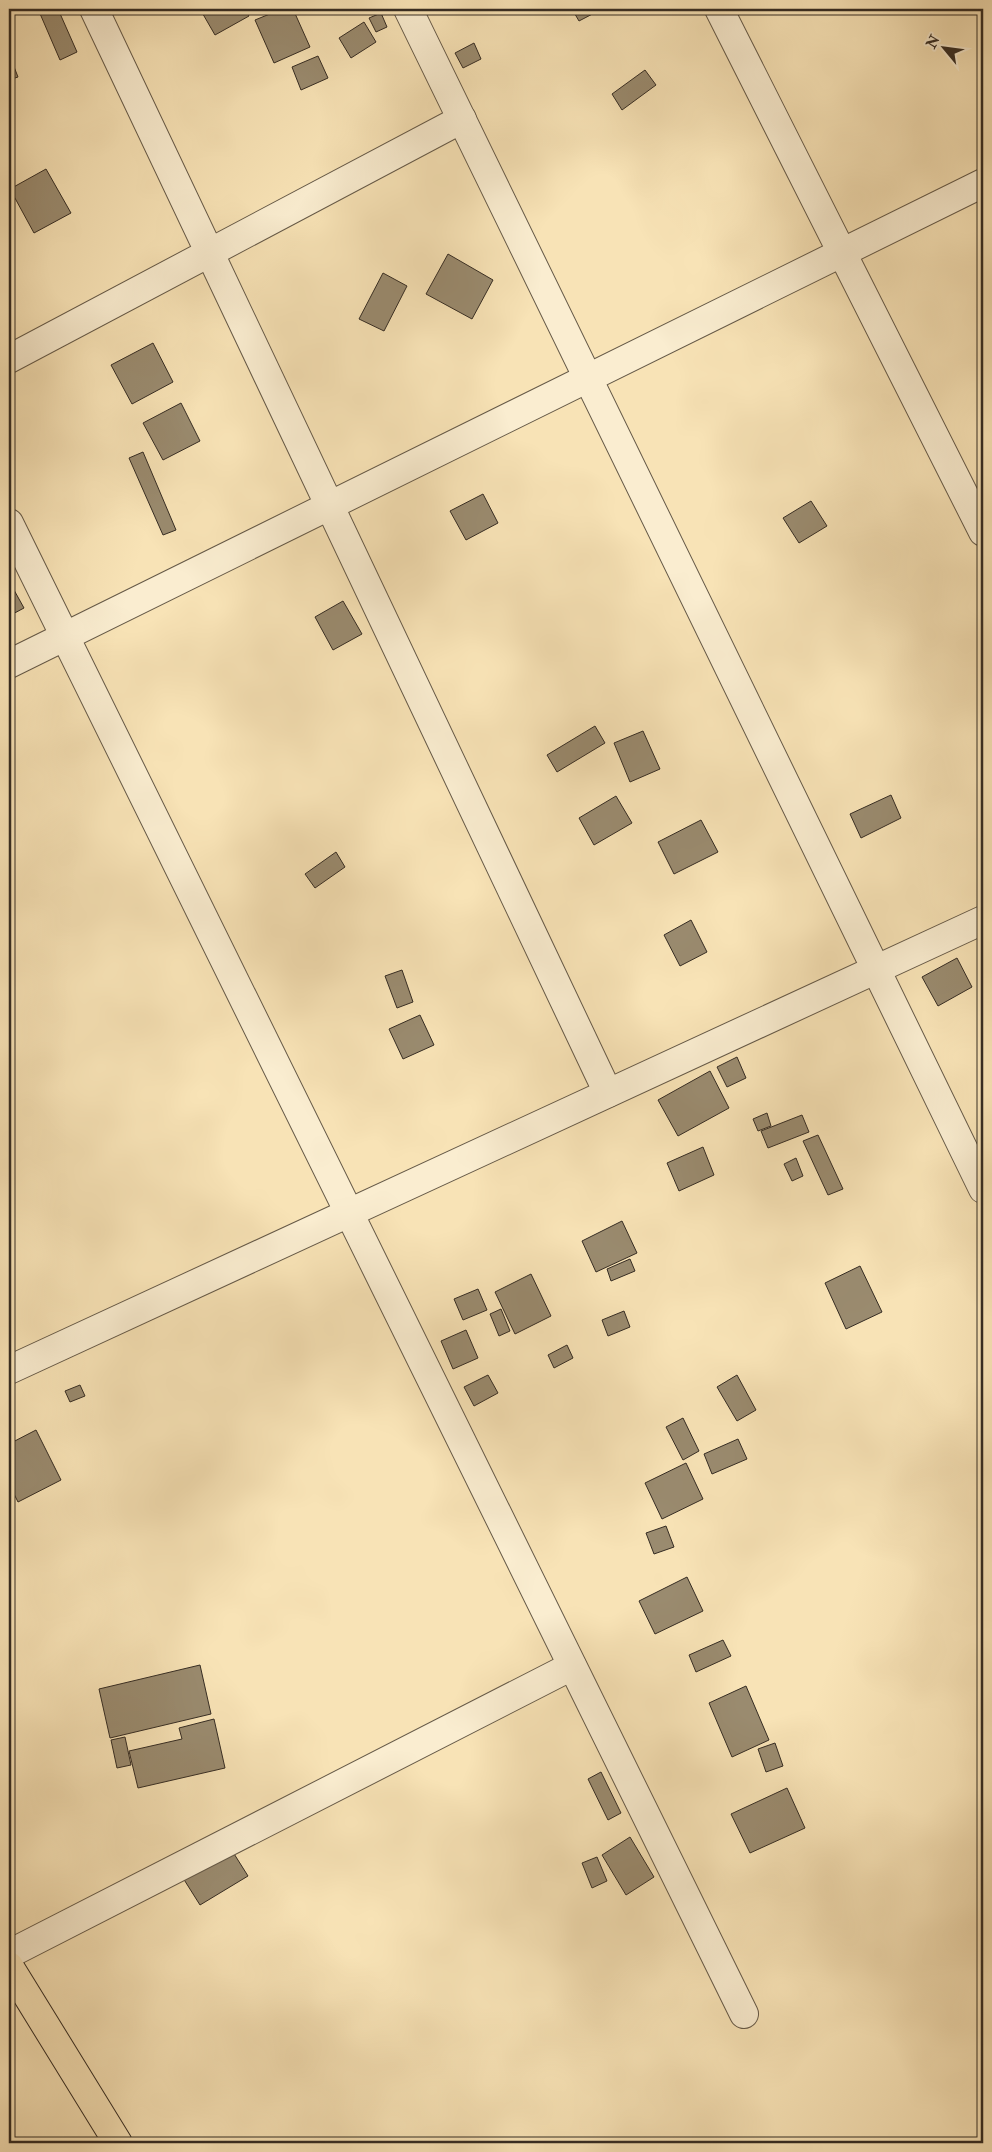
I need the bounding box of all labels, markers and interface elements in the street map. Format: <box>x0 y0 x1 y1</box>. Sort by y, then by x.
north arrow <box>920 22 970 72</box>
text: N <box>922 32 944 52</box>

